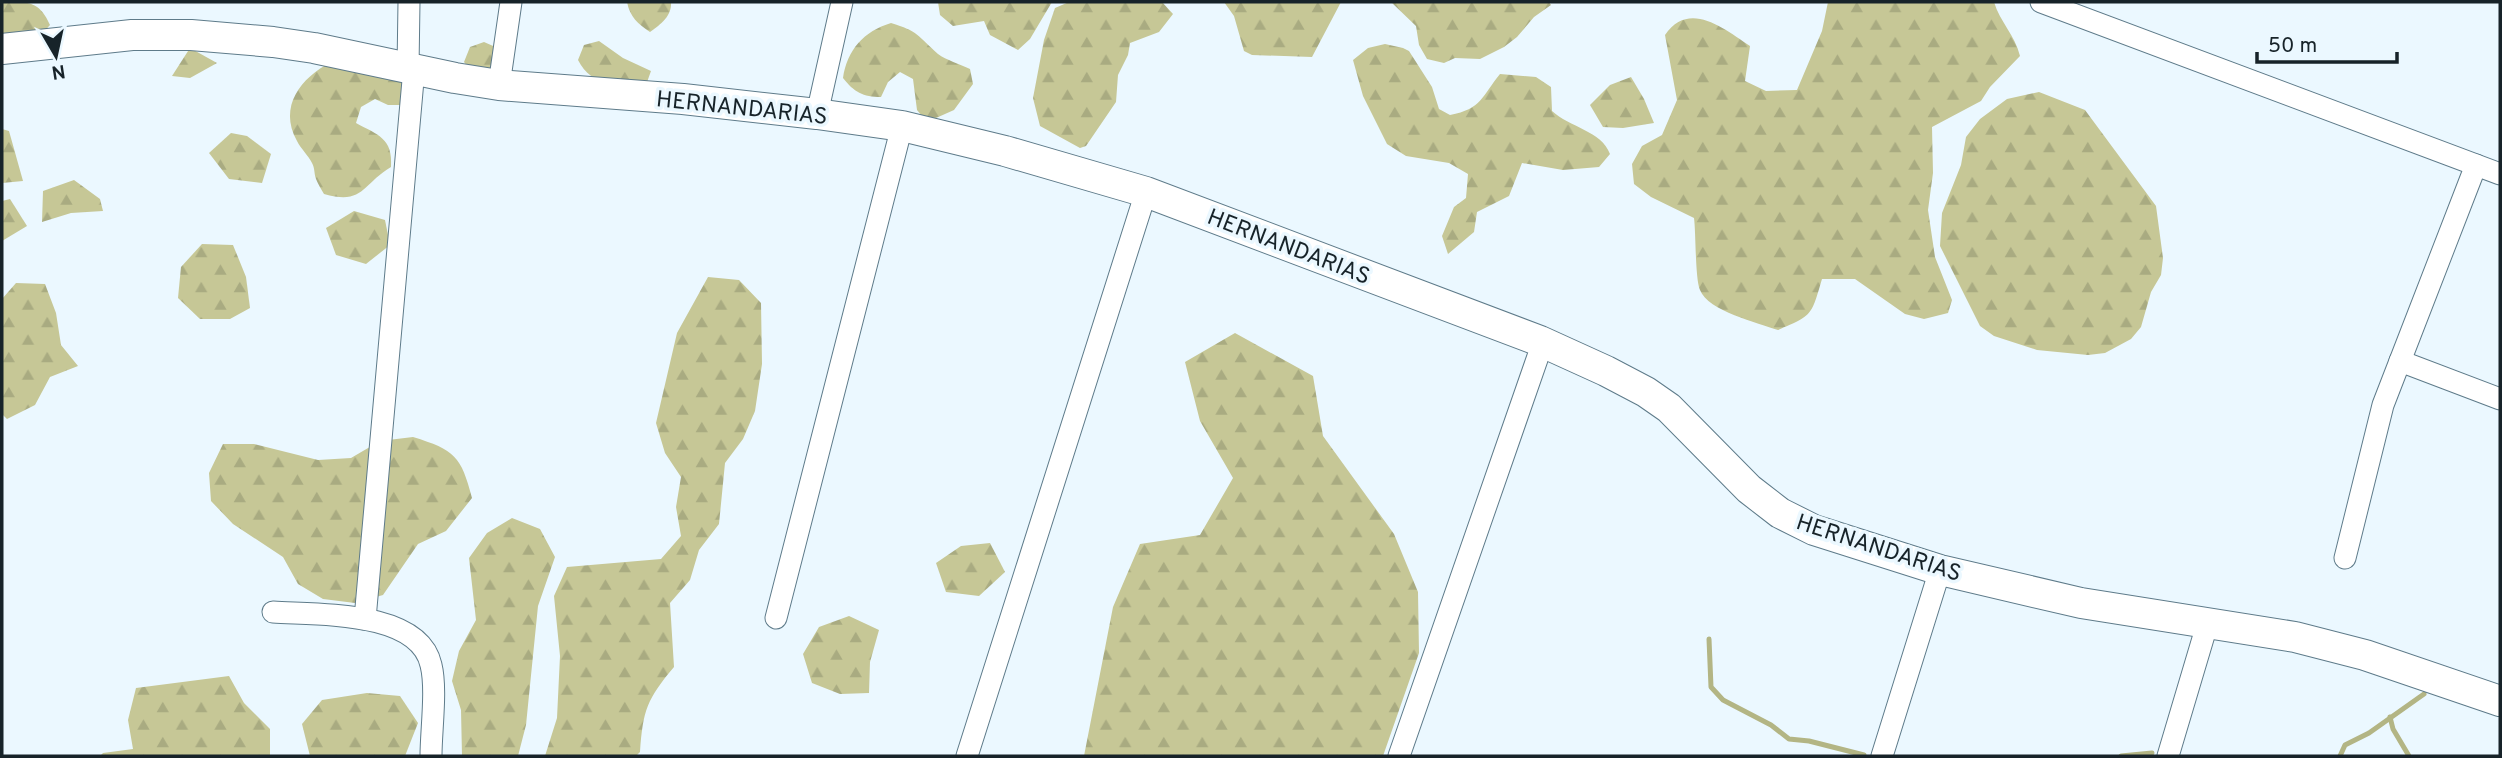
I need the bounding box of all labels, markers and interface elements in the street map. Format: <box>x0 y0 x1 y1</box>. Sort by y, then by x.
north arrow <box>21 21 91 91</box>
scale bar <box>2257 21 2397 65</box>
text: 50 m <box>2268 33 2317 60</box>
text: N <box>50 58 67 84</box>
street label: HERNANDARIAS <box>655 86 829 133</box>
street label: HERNANDARIAS <box>1203 204 1374 293</box>
street label: HERNANDARIAS <box>1792 509 1965 590</box>

